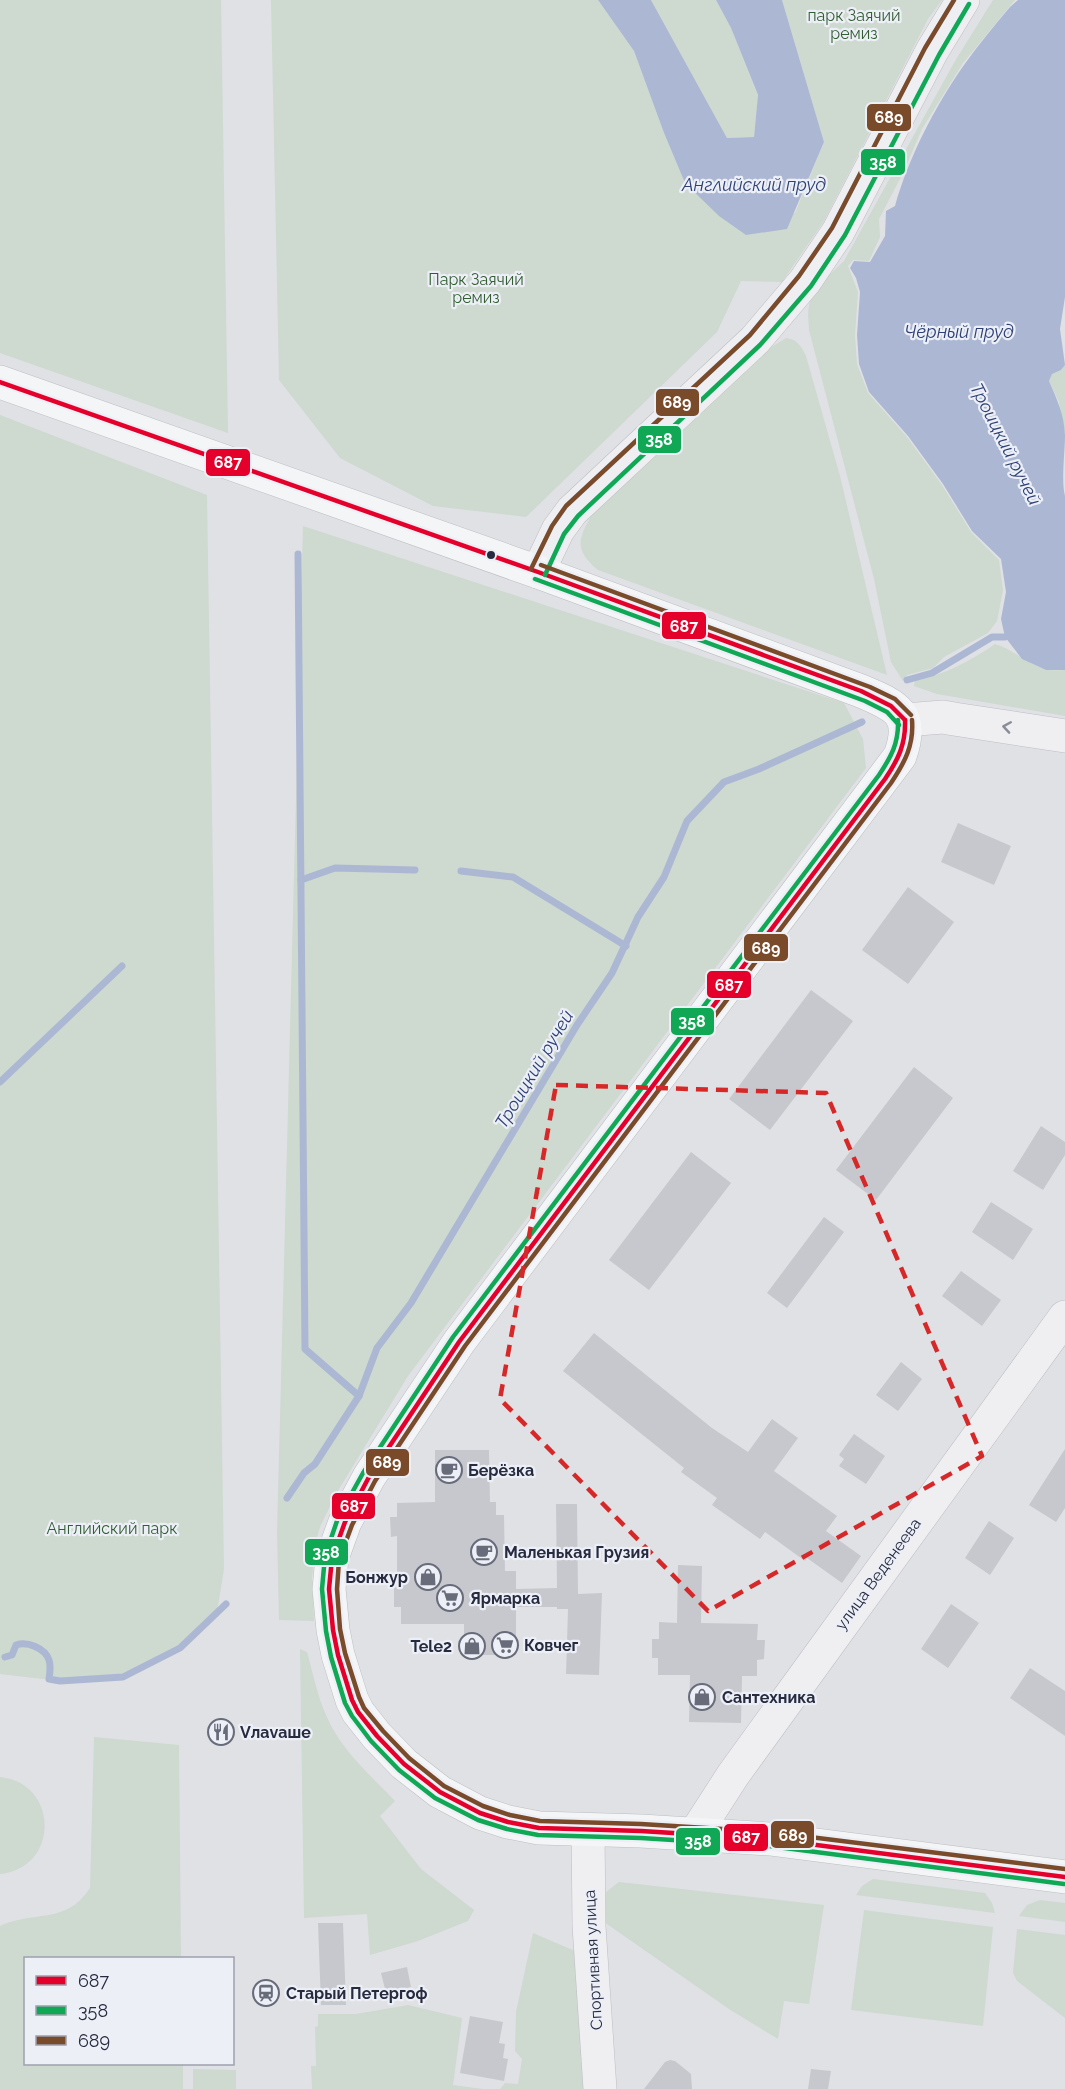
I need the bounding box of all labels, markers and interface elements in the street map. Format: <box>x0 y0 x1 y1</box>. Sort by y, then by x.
park label: парк Заячий ремиз <box>807 6 901 43</box>
line badge: 689 <box>866 103 912 132</box>
text: 689 <box>875 108 903 127</box>
line badge: 358 <box>860 148 906 176</box>
text: 358 <box>869 153 897 172</box>
water label: Английский пруд <box>681 174 826 195</box>
park label: Парк Заячий ремиз <box>428 270 524 307</box>
water label: Чёрный пруд <box>904 321 1014 342</box>
water label: Троицкий ручей <box>966 380 1046 508</box>
line badge: 689 <box>655 388 700 417</box>
text: 689 <box>663 393 691 412</box>
line badge: 358 <box>637 425 682 454</box>
text: 358 <box>645 430 673 449</box>
line badge: 687 <box>205 448 251 477</box>
text: 687 <box>214 453 242 472</box>
unlabelled marker <box>485 549 497 561</box>
line badge: 687 <box>661 611 707 640</box>
text: 687 <box>670 617 698 636</box>
one-way arrow <box>1003 721 1013 734</box>
line badge: 689 <box>743 933 789 962</box>
text: 689 <box>752 939 780 958</box>
line badge: 687 <box>706 970 752 999</box>
text: 687 <box>715 976 743 995</box>
water label: Троицкий ручей <box>490 1006 578 1132</box>
line badge: 358 <box>670 1007 715 1036</box>
text: 358 <box>678 1012 706 1031</box>
line badge: 689 <box>365 1448 410 1477</box>
text: 689 <box>373 1453 401 1472</box>
cafe icon: Берёзка <box>434 1455 464 1485</box>
place label: Берёзка <box>468 1461 534 1480</box>
line badge: 687 <box>331 1492 376 1520</box>
text: 687 <box>340 1497 368 1516</box>
street label: улица Веденеева <box>831 1514 925 1634</box>
park label: Английский парк <box>47 1519 177 1538</box>
cafe icon: Маленькая Грузия <box>469 1537 499 1567</box>
line badge: 358 <box>304 1538 349 1566</box>
text: 358 <box>312 1543 340 1562</box>
place label: Маленькая Грузия <box>504 1543 649 1562</box>
shop icon: Бонжур <box>413 1562 443 1592</box>
place label: Бонжур <box>345 1568 408 1587</box>
supermarket icon: Ярмарка <box>435 1583 465 1613</box>
place label: Ярмарка <box>470 1589 540 1608</box>
supermarket icon: Ковчег <box>490 1630 520 1660</box>
shop icon: Tele2 <box>457 1631 487 1661</box>
place label: Ковчег <box>524 1636 579 1655</box>
place label: Tele2 <box>410 1637 452 1656</box>
shop icon: Сантехника <box>687 1682 717 1712</box>
place label: Сантехника <box>722 1688 816 1707</box>
restaurant icon: Vлаvаше <box>206 1717 236 1747</box>
place label: Vлаvаше <box>240 1723 311 1742</box>
line badge: 689 <box>770 1820 815 1849</box>
line badge: 687 <box>723 1823 769 1852</box>
text: 689 <box>779 1826 807 1845</box>
line badge: 358 <box>675 1827 721 1856</box>
text: 687 <box>732 1828 760 1847</box>
text: 358 <box>684 1832 712 1851</box>
street label: Спортивная улица <box>580 1889 606 2031</box>
legend <box>24 1957 234 2065</box>
text: 687 <box>78 1970 110 1991</box>
station icon: Старый Петергоф <box>251 1978 281 2008</box>
place label: Старый Петергоф <box>286 1984 427 2003</box>
text: 358 <box>78 2000 108 2021</box>
text: 689 <box>78 2030 110 2051</box>

